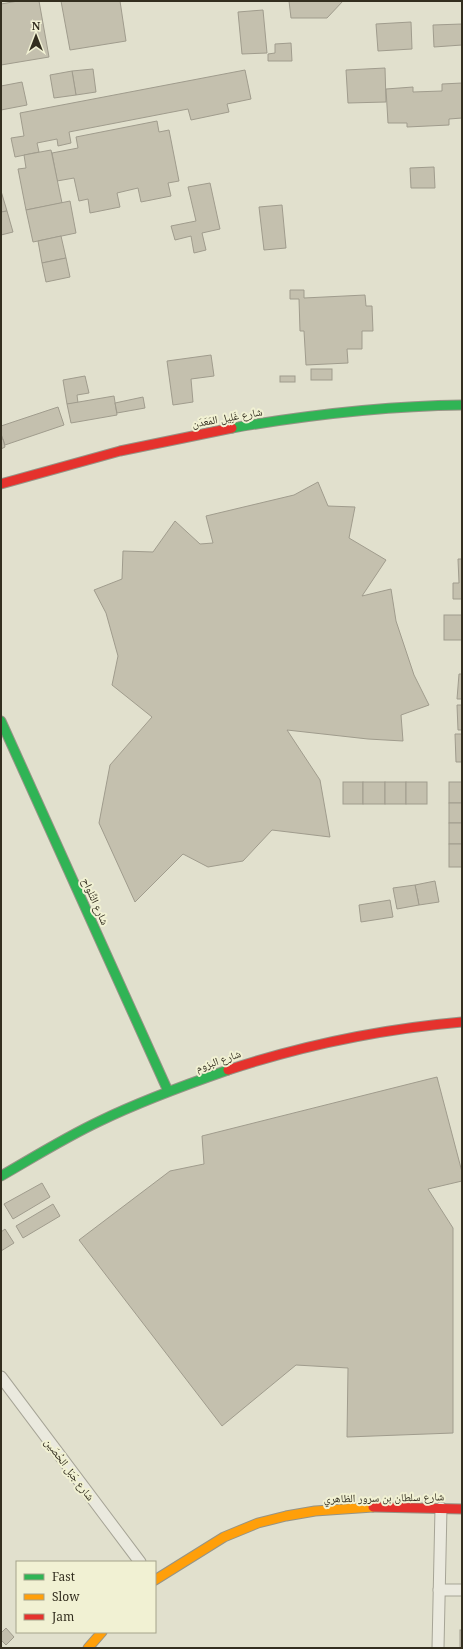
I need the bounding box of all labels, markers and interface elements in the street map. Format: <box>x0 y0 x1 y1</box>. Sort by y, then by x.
north arrow <box>16 16 56 56</box>
text: N <box>32 18 41 33</box>
street label: شارع غَلِيل المَعَدَن <box>191 403 263 431</box>
street label: شارع التِّلواح <box>79 875 113 927</box>
street label: شارع البزوم <box>193 1045 243 1075</box>
street label: شارع جَبَل الحُصَين <box>42 1435 98 1503</box>
street label: شارع سلطان بن سرور الظاهري <box>324 1488 444 1507</box>
legend <box>16 1561 156 1633</box>
text: Fast <box>52 1568 75 1585</box>
text: Slow <box>52 1588 80 1605</box>
text: Jam <box>51 1608 74 1625</box>

